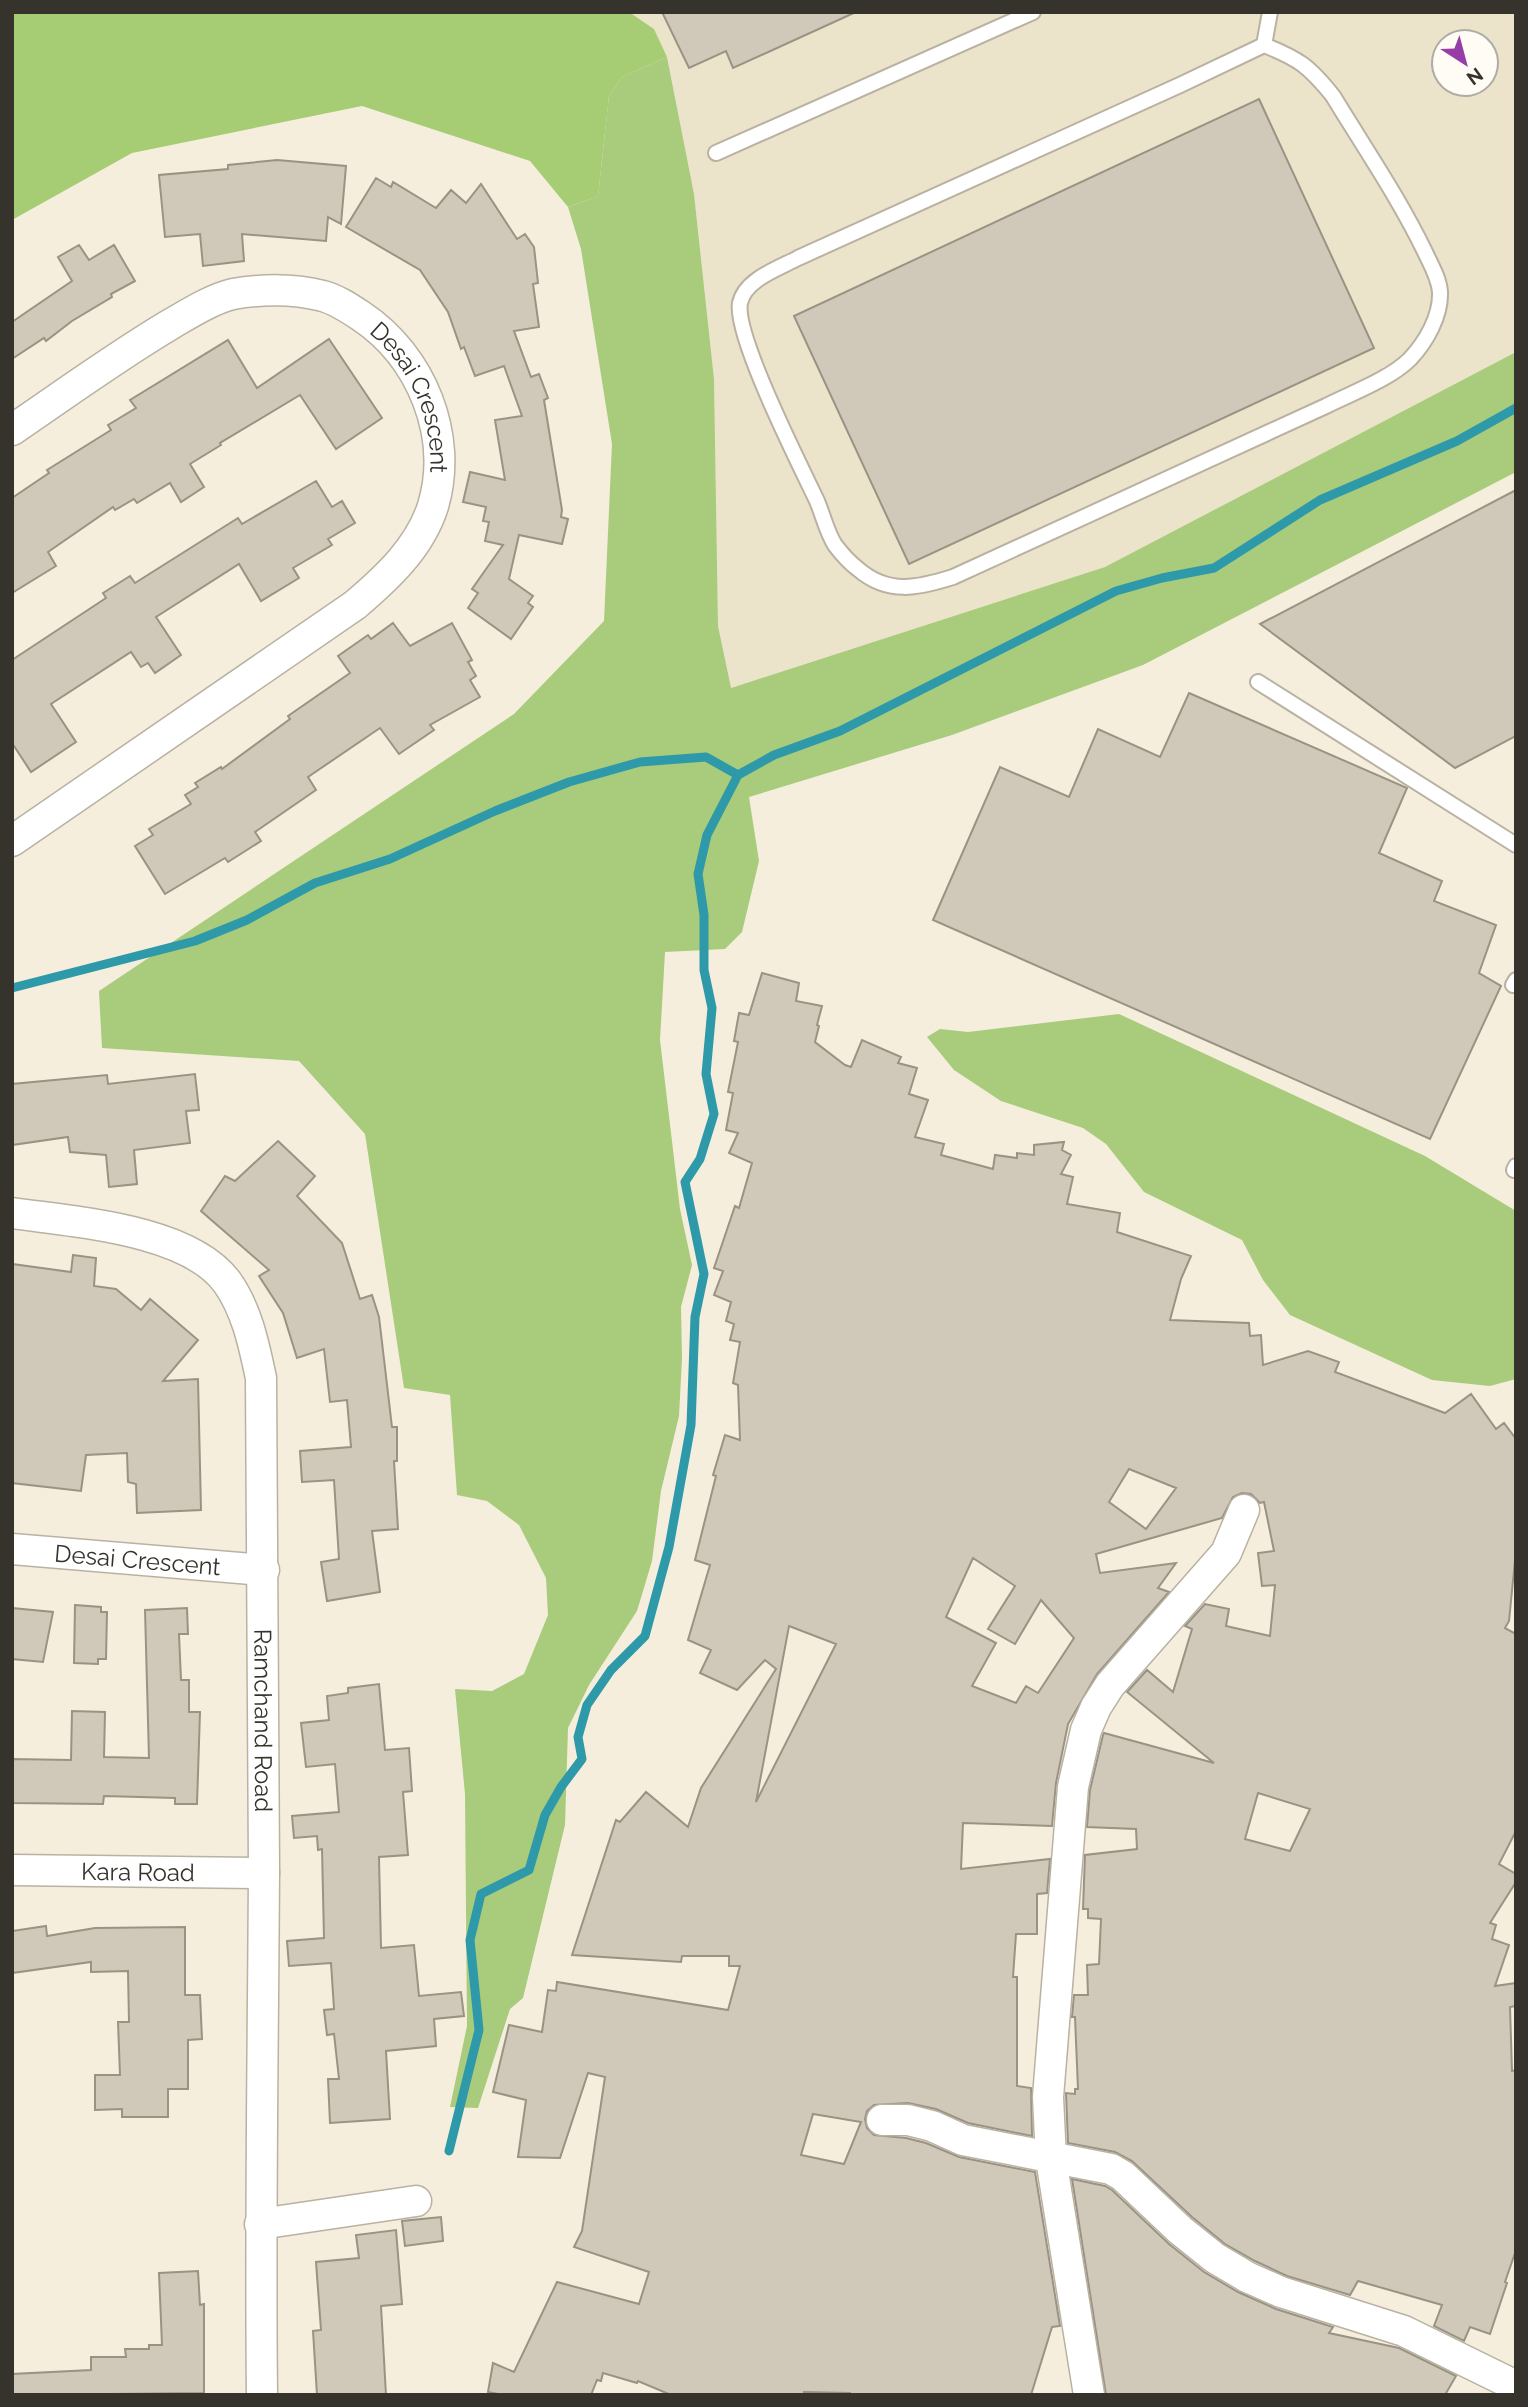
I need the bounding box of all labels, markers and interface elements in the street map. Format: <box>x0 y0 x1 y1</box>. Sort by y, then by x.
north arrow <box>1430 28 1500 98</box>
text: N <box>1463 64 1487 90</box>
street label: Desai Crescent <box>365 315 454 474</box>
street label: Desai Crescent <box>53 1538 222 1581</box>
street label: Ramchand Road <box>249 1629 278 1812</box>
street label: Kara Road <box>81 1856 195 1887</box>

